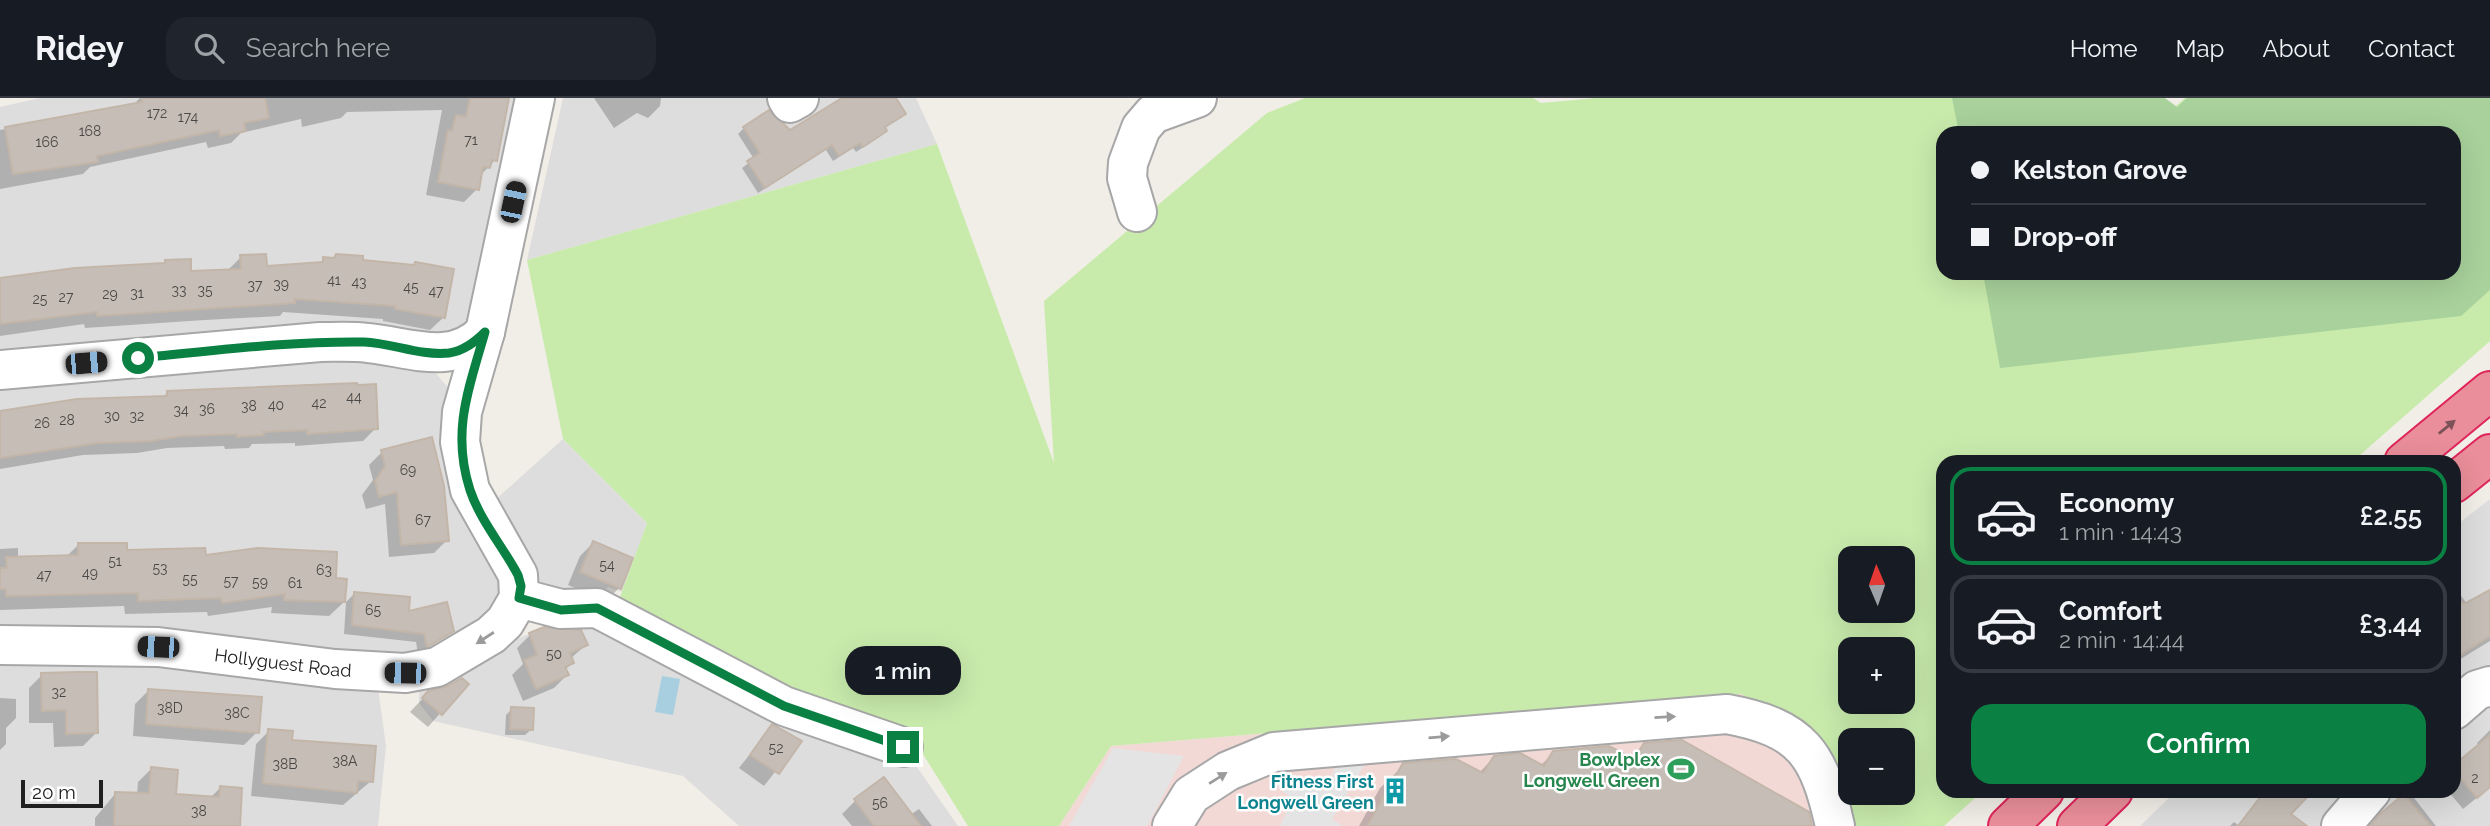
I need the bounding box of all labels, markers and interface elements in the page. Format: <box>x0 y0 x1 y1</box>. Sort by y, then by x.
search box <box>166 17 656 80</box>
text: Ridey <box>35 29 124 68</box>
icon: search <box>190 29 228 67</box>
text: Search here <box>246 33 390 63</box>
text: Home <box>2070 34 2138 63</box>
text: Map <box>2176 34 2224 63</box>
text: About <box>2262 34 2330 63</box>
text: Contact <box>2368 34 2455 63</box>
house number: 172 <box>147 105 167 121</box>
house number: 174 <box>178 109 199 125</box>
house number: 168 <box>79 123 101 139</box>
house number: 71 <box>464 132 478 148</box>
house number: 166 <box>36 134 58 150</box>
text: Kelston Grove <box>2013 155 2187 185</box>
car <box>499 179 528 225</box>
text: Drop-off <box>2013 222 2117 252</box>
house number: 41 <box>327 272 341 288</box>
house number: 43 <box>351 274 367 290</box>
house number: 39 <box>273 276 289 292</box>
house number: 37 <box>248 277 263 293</box>
house number: 45 <box>403 279 419 295</box>
house number: 33 <box>172 282 186 298</box>
house number: 35 <box>197 282 213 298</box>
house number: 47 <box>428 283 444 299</box>
house number: 31 <box>130 285 144 301</box>
house number: 29 <box>102 286 118 302</box>
house number: 27 <box>59 289 74 305</box>
house number: 25 <box>33 291 48 307</box>
route start <box>122 342 154 374</box>
car <box>65 351 108 375</box>
house number: 44 <box>346 389 362 405</box>
house number: 42 <box>312 395 326 411</box>
house number: 40 <box>268 397 284 413</box>
house number: 38 <box>241 398 257 414</box>
house number: 36 <box>199 401 215 417</box>
house number: 34 <box>173 402 189 418</box>
house number: 30 <box>104 408 120 424</box>
house number: 32 <box>130 408 144 424</box>
house number: 28 <box>59 412 75 428</box>
house number: 26 <box>34 415 50 431</box>
one-way arrow <box>2438 419 2456 434</box>
house number: 69 <box>400 462 416 478</box>
icon: car <box>1975 485 2038 548</box>
text: Economy <box>2059 488 2174 518</box>
text: £2.55 <box>2360 501 2422 531</box>
house number: 67 <box>415 512 431 528</box>
text: 1 min · 14:43 <box>2059 518 2182 545</box>
north arrow <box>1838 546 1914 623</box>
map controls <box>1838 546 1915 805</box>
house number: 51 <box>108 553 122 569</box>
house number: 54 <box>599 557 615 573</box>
house number: 53 <box>152 560 168 576</box>
house number: 63 <box>316 562 332 578</box>
house number: 49 <box>82 565 98 581</box>
house number: 47 <box>36 567 52 583</box>
house number: 55 <box>182 571 198 587</box>
house number: 57 <box>223 573 239 589</box>
house number: 59 <box>252 574 268 590</box>
house number: 61 <box>288 575 302 591</box>
icon: car <box>1975 593 2038 656</box>
text: Comfort <box>2059 596 2162 626</box>
house number: 65 <box>365 602 381 618</box>
text: £3.44 <box>2359 609 2422 639</box>
text: 2 min · 14:44 <box>2059 626 2184 653</box>
one-way arrow <box>476 631 494 645</box>
car <box>137 636 180 658</box>
button: + <box>1838 637 1915 714</box>
street label: Hollyguest Road <box>213 644 352 680</box>
house number: 50 <box>546 646 562 662</box>
callout: 1 min <box>845 646 961 694</box>
text: 1 min <box>874 657 932 684</box>
car <box>384 662 427 684</box>
house number: 32 <box>52 684 66 700</box>
house number: 38D <box>157 700 183 716</box>
button: Confirm <box>1971 704 2426 784</box>
house number: 38C <box>224 705 250 721</box>
one-way arrow <box>1654 711 1676 722</box>
button: − <box>1838 728 1915 805</box>
route end <box>887 731 919 763</box>
one-way arrow <box>1428 731 1450 742</box>
house number: 52 <box>769 740 783 756</box>
place label: Bowlplex Longwell Green <box>1523 749 1660 791</box>
house number: 38A <box>332 753 358 769</box>
sports icon: Bowlplex Longwell Green <box>1666 754 1696 784</box>
house number: 38B <box>272 756 298 772</box>
house number: 2 <box>2471 770 2479 786</box>
one-way arrow <box>1208 771 1227 784</box>
place label: Fitness First Longwell Green <box>1237 771 1374 813</box>
building icon: Fitness First Longwell Green <box>1380 776 1410 806</box>
scale bar <box>21 777 103 809</box>
text: 20 m <box>32 781 76 803</box>
house number: 56 <box>872 795 888 811</box>
house number: 38 <box>191 803 207 819</box>

